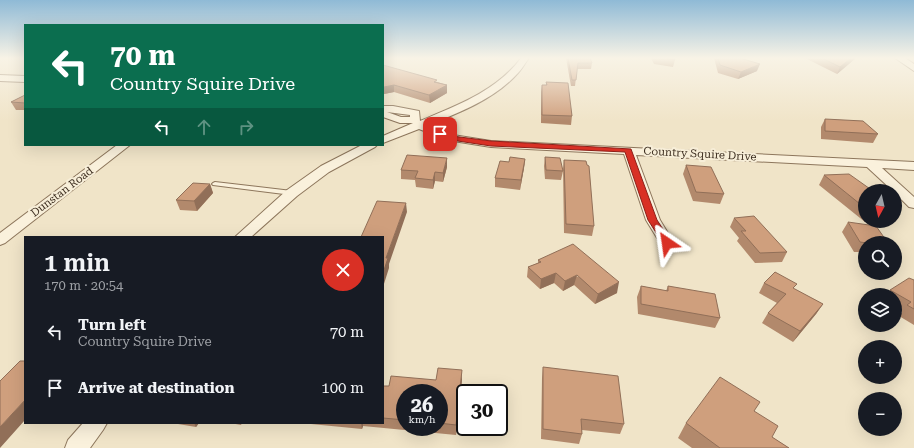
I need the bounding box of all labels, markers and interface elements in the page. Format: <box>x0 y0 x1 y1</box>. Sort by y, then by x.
text: 70 m <box>110 39 175 72</box>
icon: left <box>44 40 96 92</box>
text: Country Squire Drive <box>110 73 295 94</box>
icon: left <box>151 116 173 138</box>
icon: ahead <box>193 116 215 138</box>
icon: right <box>235 116 257 138</box>
pin <box>423 117 457 151</box>
icon: arrive <box>429 123 451 145</box>
street label: Country Squire Drive <box>643 145 757 163</box>
street label: Dunstan Road <box>28 164 96 220</box>
north arrow <box>858 184 902 228</box>
map controls <box>858 184 902 436</box>
position arrow <box>646 222 688 264</box>
button: search <box>858 236 902 280</box>
text: 1 min <box>44 249 110 277</box>
button: close <box>322 249 364 291</box>
text: 170 m · 20:54 <box>44 278 123 293</box>
button: layers <box>858 288 902 332</box>
text: Turn left <box>78 316 146 334</box>
icon: left <box>44 321 66 343</box>
text: 70 m <box>330 323 364 341</box>
text: Country Squire Drive <box>78 334 212 349</box>
button: + <box>858 340 902 384</box>
icon: arrive <box>44 377 66 399</box>
text: Arrive at destination <box>78 379 234 397</box>
text: 100 m <box>321 379 364 397</box>
speed limit sign: 30 <box>456 384 508 436</box>
button: − <box>858 392 902 436</box>
text: 26 <box>411 393 433 417</box>
text: km/h <box>409 414 435 425</box>

